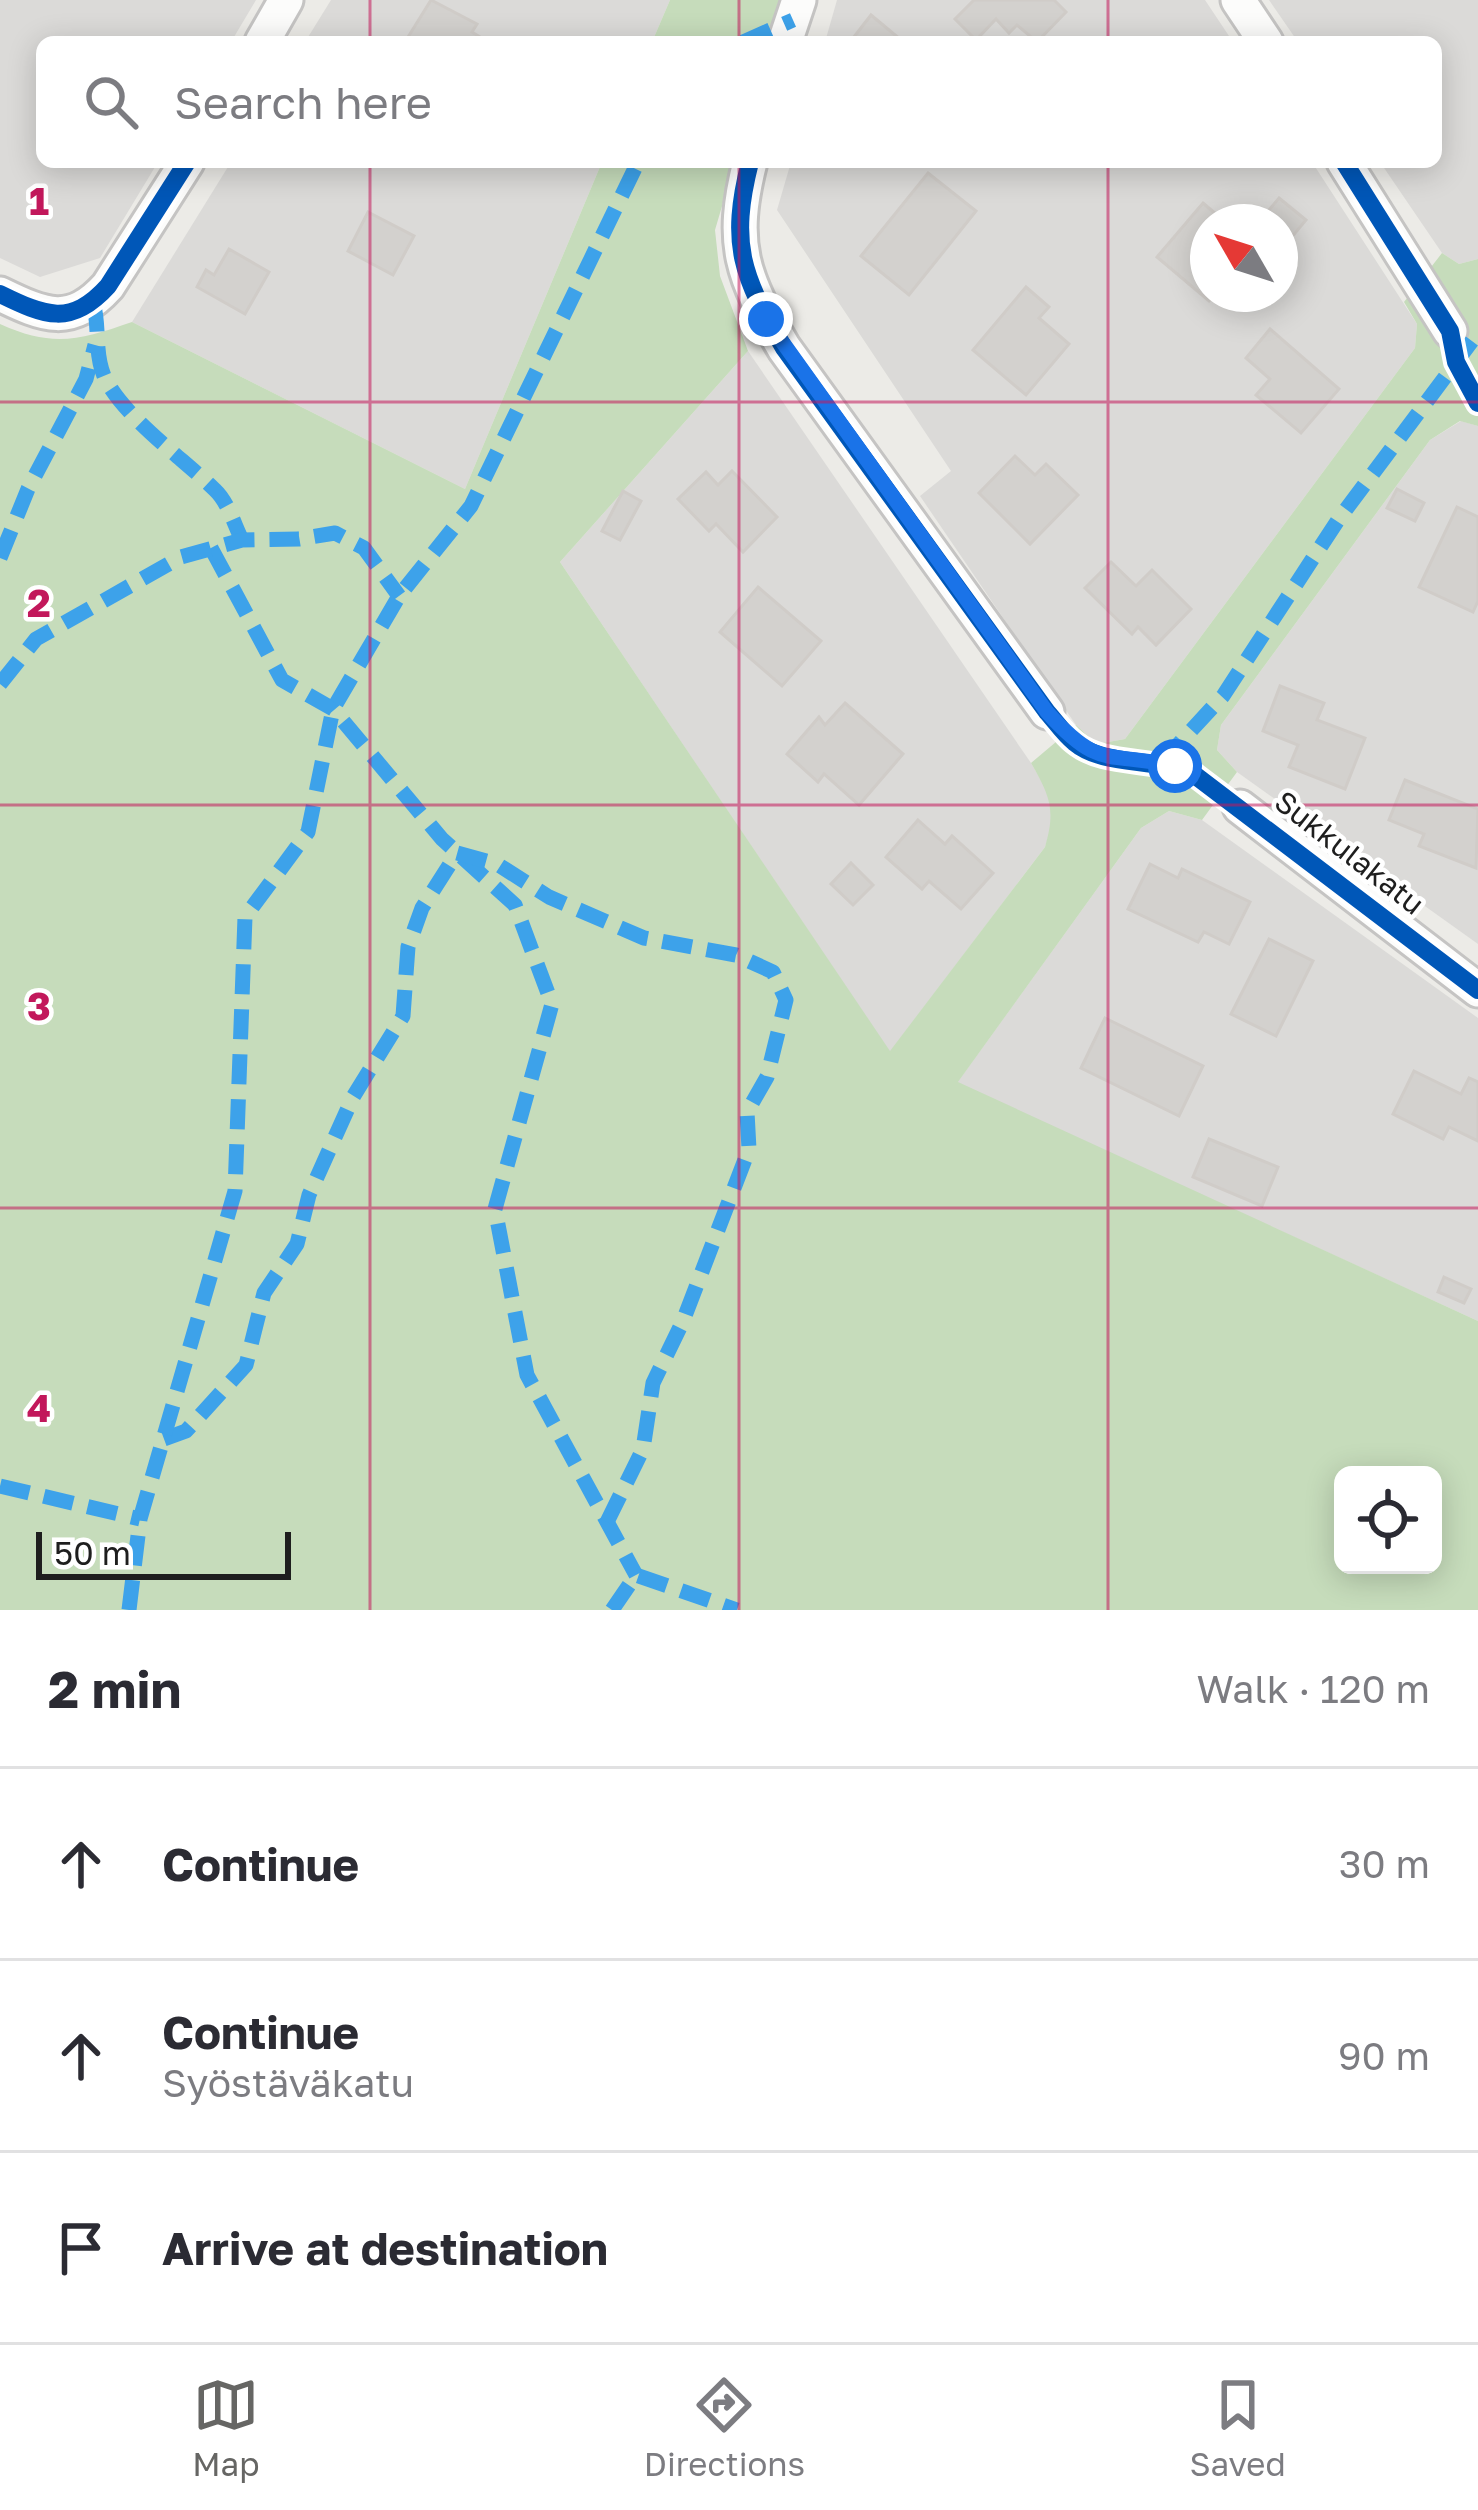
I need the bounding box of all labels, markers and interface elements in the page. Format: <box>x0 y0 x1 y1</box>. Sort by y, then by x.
search box <box>36 36 1442 168</box>
icon: search <box>78 69 144 135</box>
text: Search here <box>174 75 432 129</box>
text: 1 <box>29 177 49 224</box>
north arrow <box>1190 204 1298 312</box>
route end <box>739 292 793 346</box>
text: 2 <box>27 579 51 626</box>
route start <box>1148 739 1202 793</box>
street label: Sukkulakatu <box>1268 783 1431 922</box>
text: 3 <box>27 982 51 1029</box>
text: 4 <box>27 1384 51 1431</box>
map controls <box>1334 1466 1442 1574</box>
button: locate <box>1334 1466 1442 1574</box>
scale bar <box>36 1526 291 1579</box>
text: 50 m <box>54 1533 131 1572</box>
text: 2 min <box>48 1658 181 1719</box>
text: Walk · 120 m <box>1196 1665 1430 1712</box>
icon: ahead <box>48 1831 114 1897</box>
text: Continue <box>162 1837 359 1891</box>
text: 30 m <box>1339 1840 1430 1887</box>
text: Continue <box>162 2005 359 2059</box>
icon: ahead <box>48 2023 114 2089</box>
text: 90 m <box>1338 2032 1430 2079</box>
text: Syöstäväkatu <box>162 2059 414 2106</box>
icon: arrive <box>48 2215 114 2281</box>
text: Arrive at destination <box>162 2221 608 2275</box>
tab: Map <box>192 2372 260 2483</box>
tab: Directions <box>644 2372 805 2483</box>
tab: Saved <box>1189 2372 1286 2483</box>

